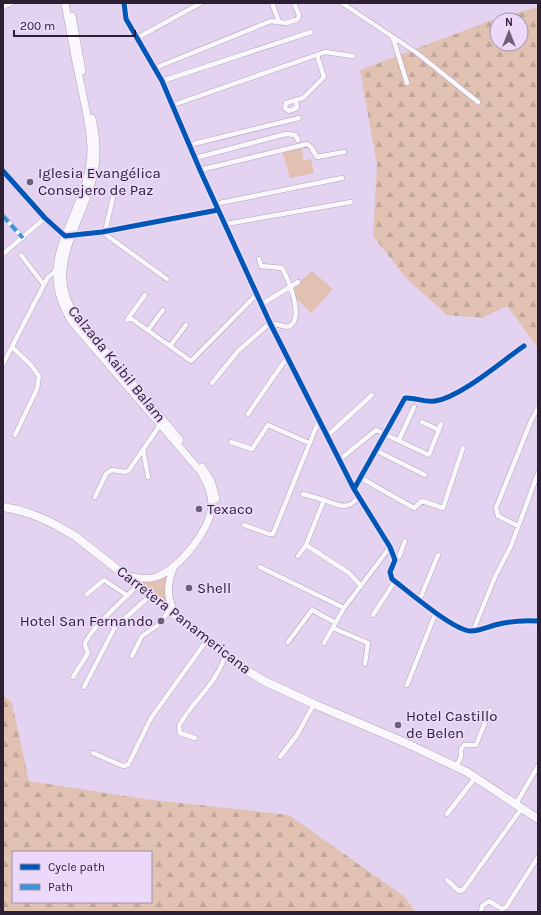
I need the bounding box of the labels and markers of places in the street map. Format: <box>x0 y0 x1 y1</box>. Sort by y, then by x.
place label: Iglesia Evangélica Consejero de Paz <box>38 164 161 199</box>
marker: Iglesia Evangélica Consejero de Paz <box>25 177 35 187</box>
place label: Texaco <box>207 500 253 518</box>
marker: Texaco <box>194 504 204 514</box>
place label: Shell <box>197 579 231 597</box>
marker: Shell <box>184 583 194 593</box>
place label: Hotel San Fernando <box>20 612 153 630</box>
marker: Hotel San Fernando <box>156 616 166 626</box>
place label: Hotel Castillo de Belen <box>406 707 497 742</box>
marker: Hotel Castillo de Belen <box>393 720 403 730</box>

